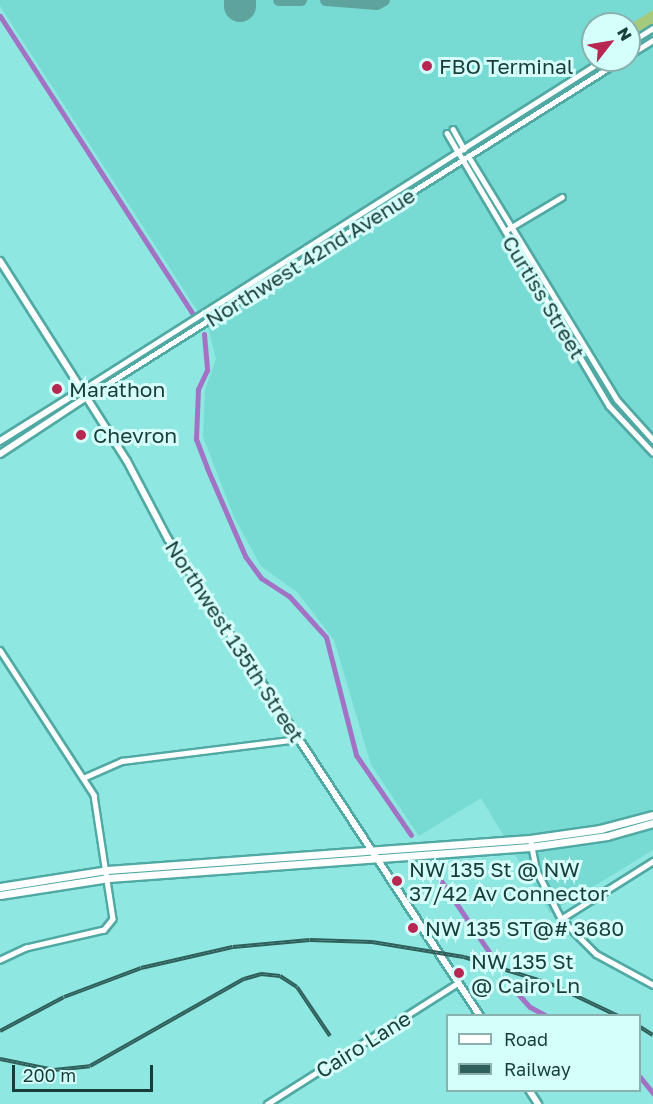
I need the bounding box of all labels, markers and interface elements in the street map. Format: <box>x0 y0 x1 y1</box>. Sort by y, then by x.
north arrow <box>581 12 641 72</box>
text: N <box>613 23 636 44</box>
place label: FBO Terminal <box>439 53 573 79</box>
marker: FBO Terminal <box>420 59 434 73</box>
street label: Northwest 42nd Avenue <box>201 182 419 332</box>
street label: Curtiss Street <box>497 231 591 363</box>
place label: Marathon <box>69 376 165 402</box>
marker: Marathon <box>50 382 64 396</box>
place label: Chevron <box>93 422 177 448</box>
marker: Chevron <box>74 428 88 442</box>
street label: Northwest 135th Street <box>160 535 310 747</box>
place label: NW 135 St @ NW 37/42 Av Connector <box>409 856 608 906</box>
marker: NW 135 St @ NW 37/42 Av Connector <box>390 874 404 888</box>
place label: NW 135 ST@# 3680 <box>425 915 624 941</box>
marker: NW 135 ST@# 3680 <box>406 921 420 935</box>
place label: NW 135 St @ Cairo Ln <box>471 948 580 998</box>
marker: NW 135 St @ Cairo Ln <box>452 966 466 980</box>
street label: Cairo Lane <box>311 1005 415 1083</box>
legend <box>446 1014 641 1092</box>
text: Road <box>504 1028 548 1050</box>
scale bar <box>15 1053 156 1091</box>
text: Railway <box>504 1058 571 1080</box>
text: 200 m <box>23 1064 76 1086</box>

